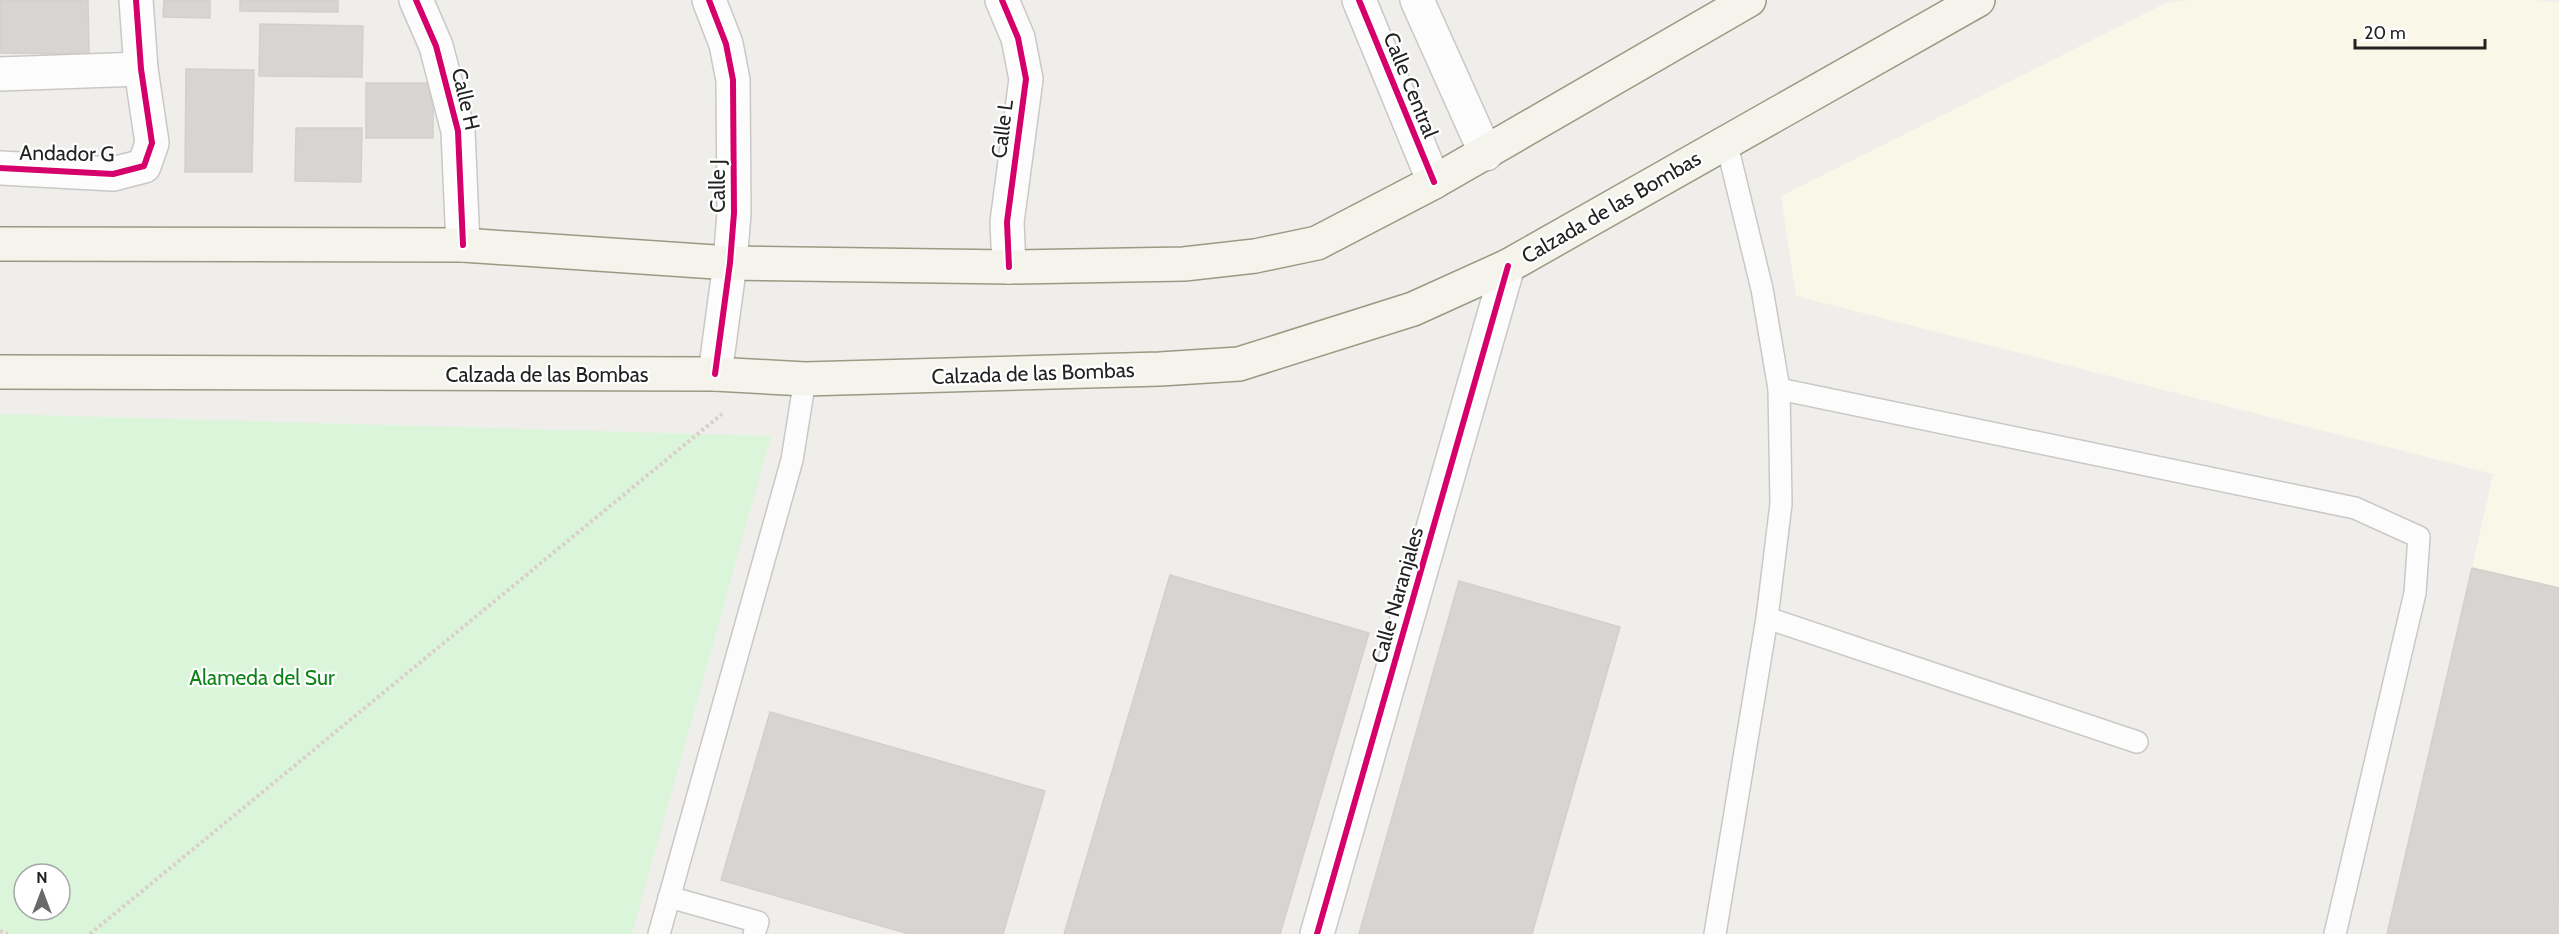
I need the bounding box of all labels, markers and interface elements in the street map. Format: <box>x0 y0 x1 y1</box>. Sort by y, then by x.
scale bar <box>2355 12 2486 50</box>
text: 20 m <box>2364 22 2406 44</box>
street label: Calle Central <box>1378 28 1444 142</box>
street label: Calle H <box>447 65 485 133</box>
street label: Calle L <box>986 98 1018 160</box>
street label: Andador G <box>19 140 115 166</box>
street label: Calzada de las Bombas <box>1517 145 1705 269</box>
street label: Calle J <box>705 159 730 213</box>
street label: Calzada de las Bombas <box>931 357 1135 389</box>
street label: Calzada de las Bombas <box>446 362 649 387</box>
street label: Calle Naranjales <box>1366 524 1429 666</box>
park label: Alameda del Sur <box>189 665 335 690</box>
north arrow <box>12 862 72 922</box>
text: N <box>36 868 48 887</box>

